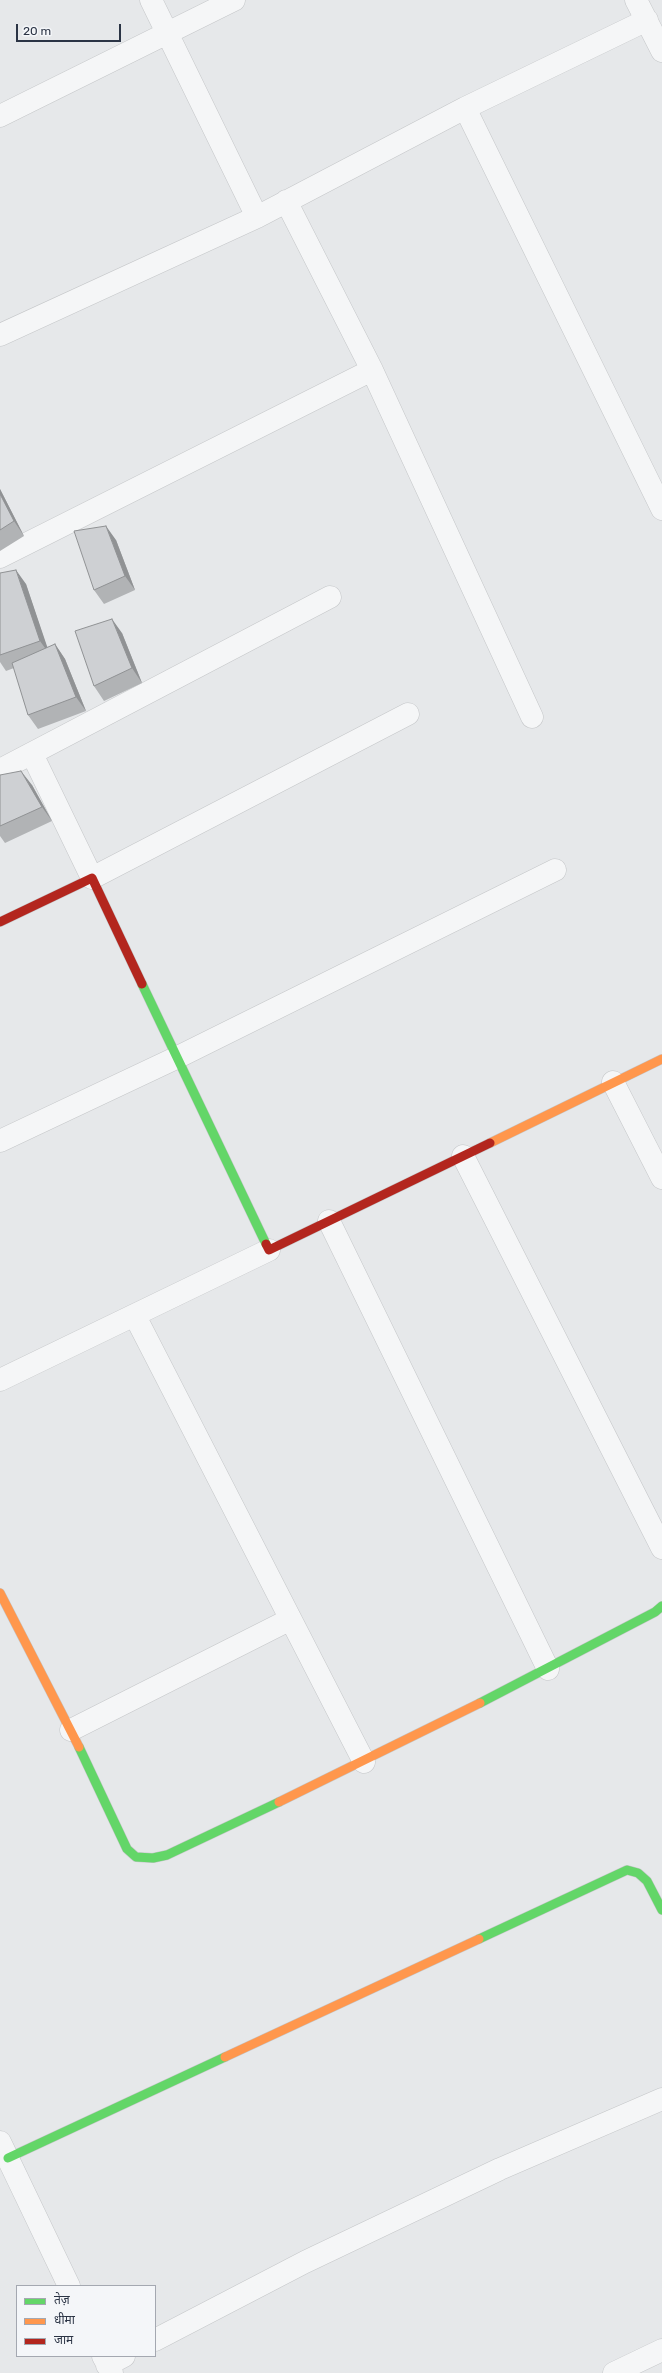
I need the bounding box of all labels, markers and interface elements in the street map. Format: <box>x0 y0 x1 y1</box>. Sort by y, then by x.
scale bar <box>18 16 123 42</box>
text: 20 m <box>23 24 51 38</box>
legend <box>16 2285 156 2357</box>
text: तेज़ <box>54 2293 70 2307</box>
text: धीमा <box>54 2313 75 2327</box>
text: जाम <box>54 2333 73 2347</box>

